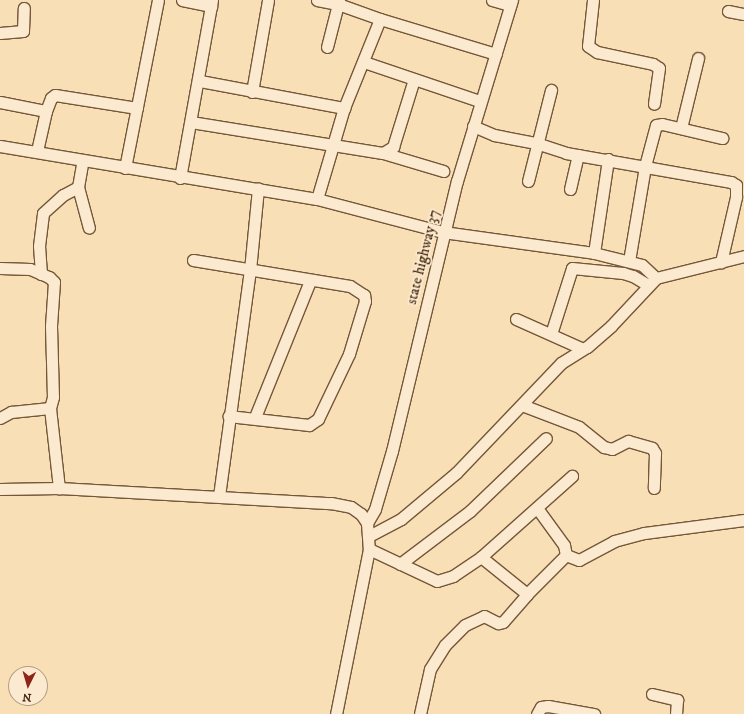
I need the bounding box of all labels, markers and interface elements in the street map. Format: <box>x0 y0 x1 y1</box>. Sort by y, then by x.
street label: state highway 37 <box>403 208 443 306</box>
north arrow <box>8 666 48 706</box>
text: N <box>22 690 32 704</box>

